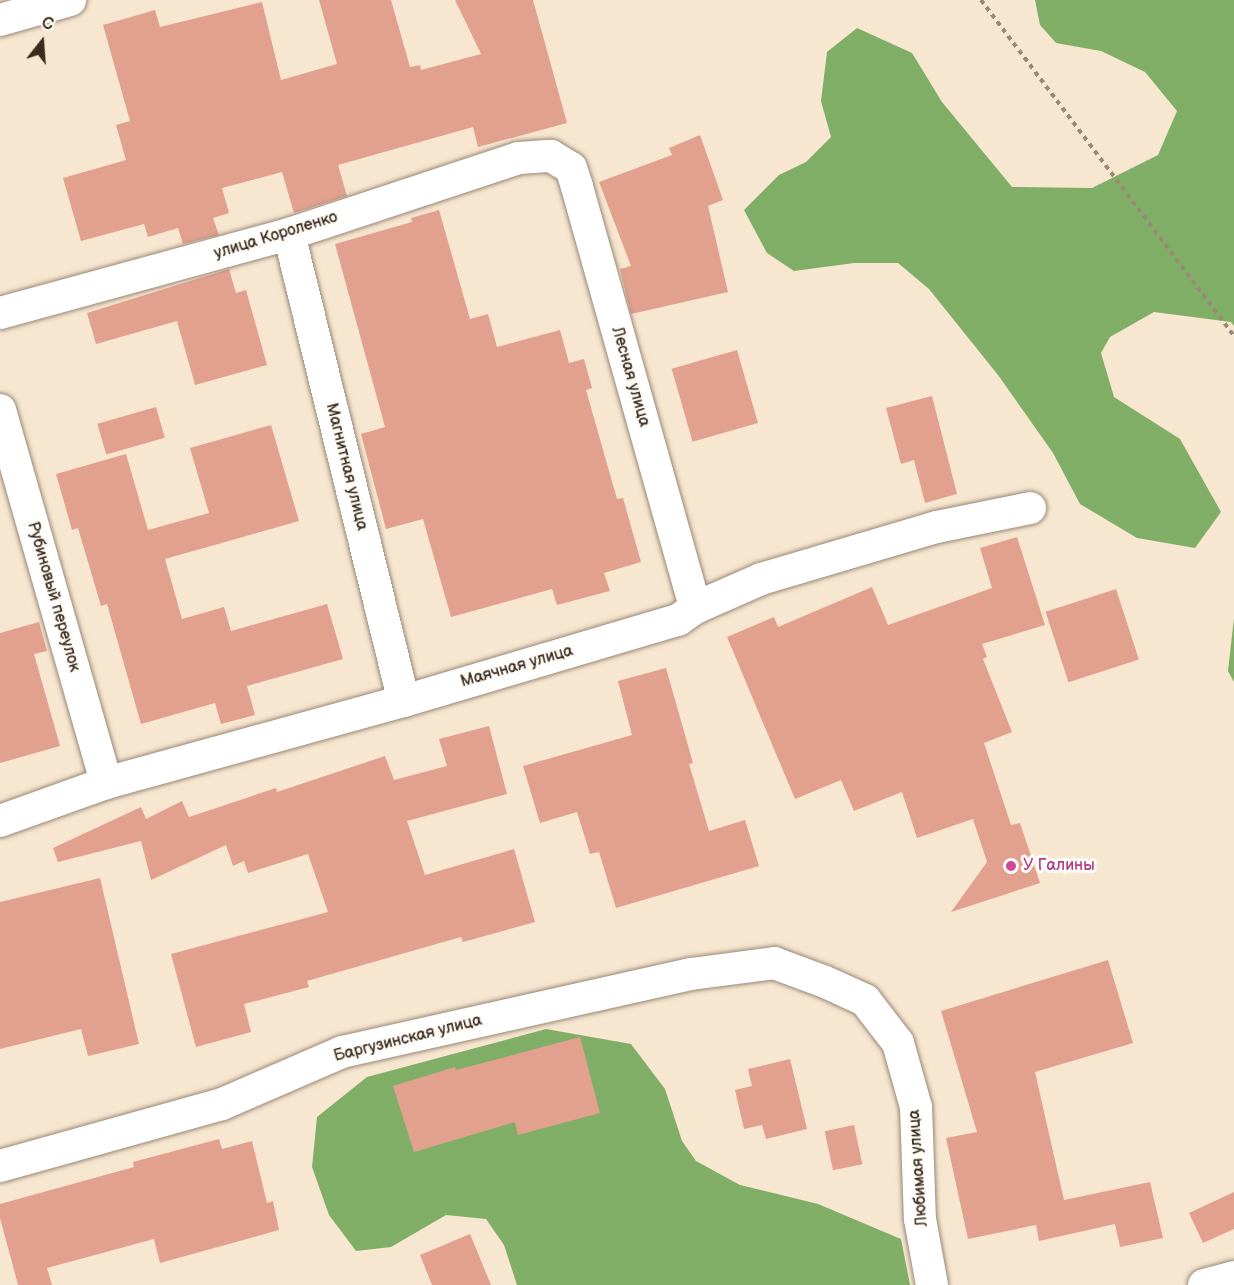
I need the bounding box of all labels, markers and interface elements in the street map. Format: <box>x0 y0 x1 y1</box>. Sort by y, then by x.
north arrow <box>12 12 72 72</box>
text: С <box>39 14 56 35</box>
street label: улица Короленко <box>212 208 340 264</box>
street label: Лесная улица <box>607 325 653 429</box>
street label: Магнитная улица <box>321 401 371 533</box>
street label: Рубиновый переулок <box>22 520 84 674</box>
street label: Маячная улица <box>459 642 575 692</box>
place label: У Галины <box>1023 856 1095 876</box>
marker: У Галины <box>1004 859 1018 873</box>
street label: Баргузинская улица <box>332 1011 484 1067</box>
street label: Любимая улица <box>905 1109 933 1227</box>

